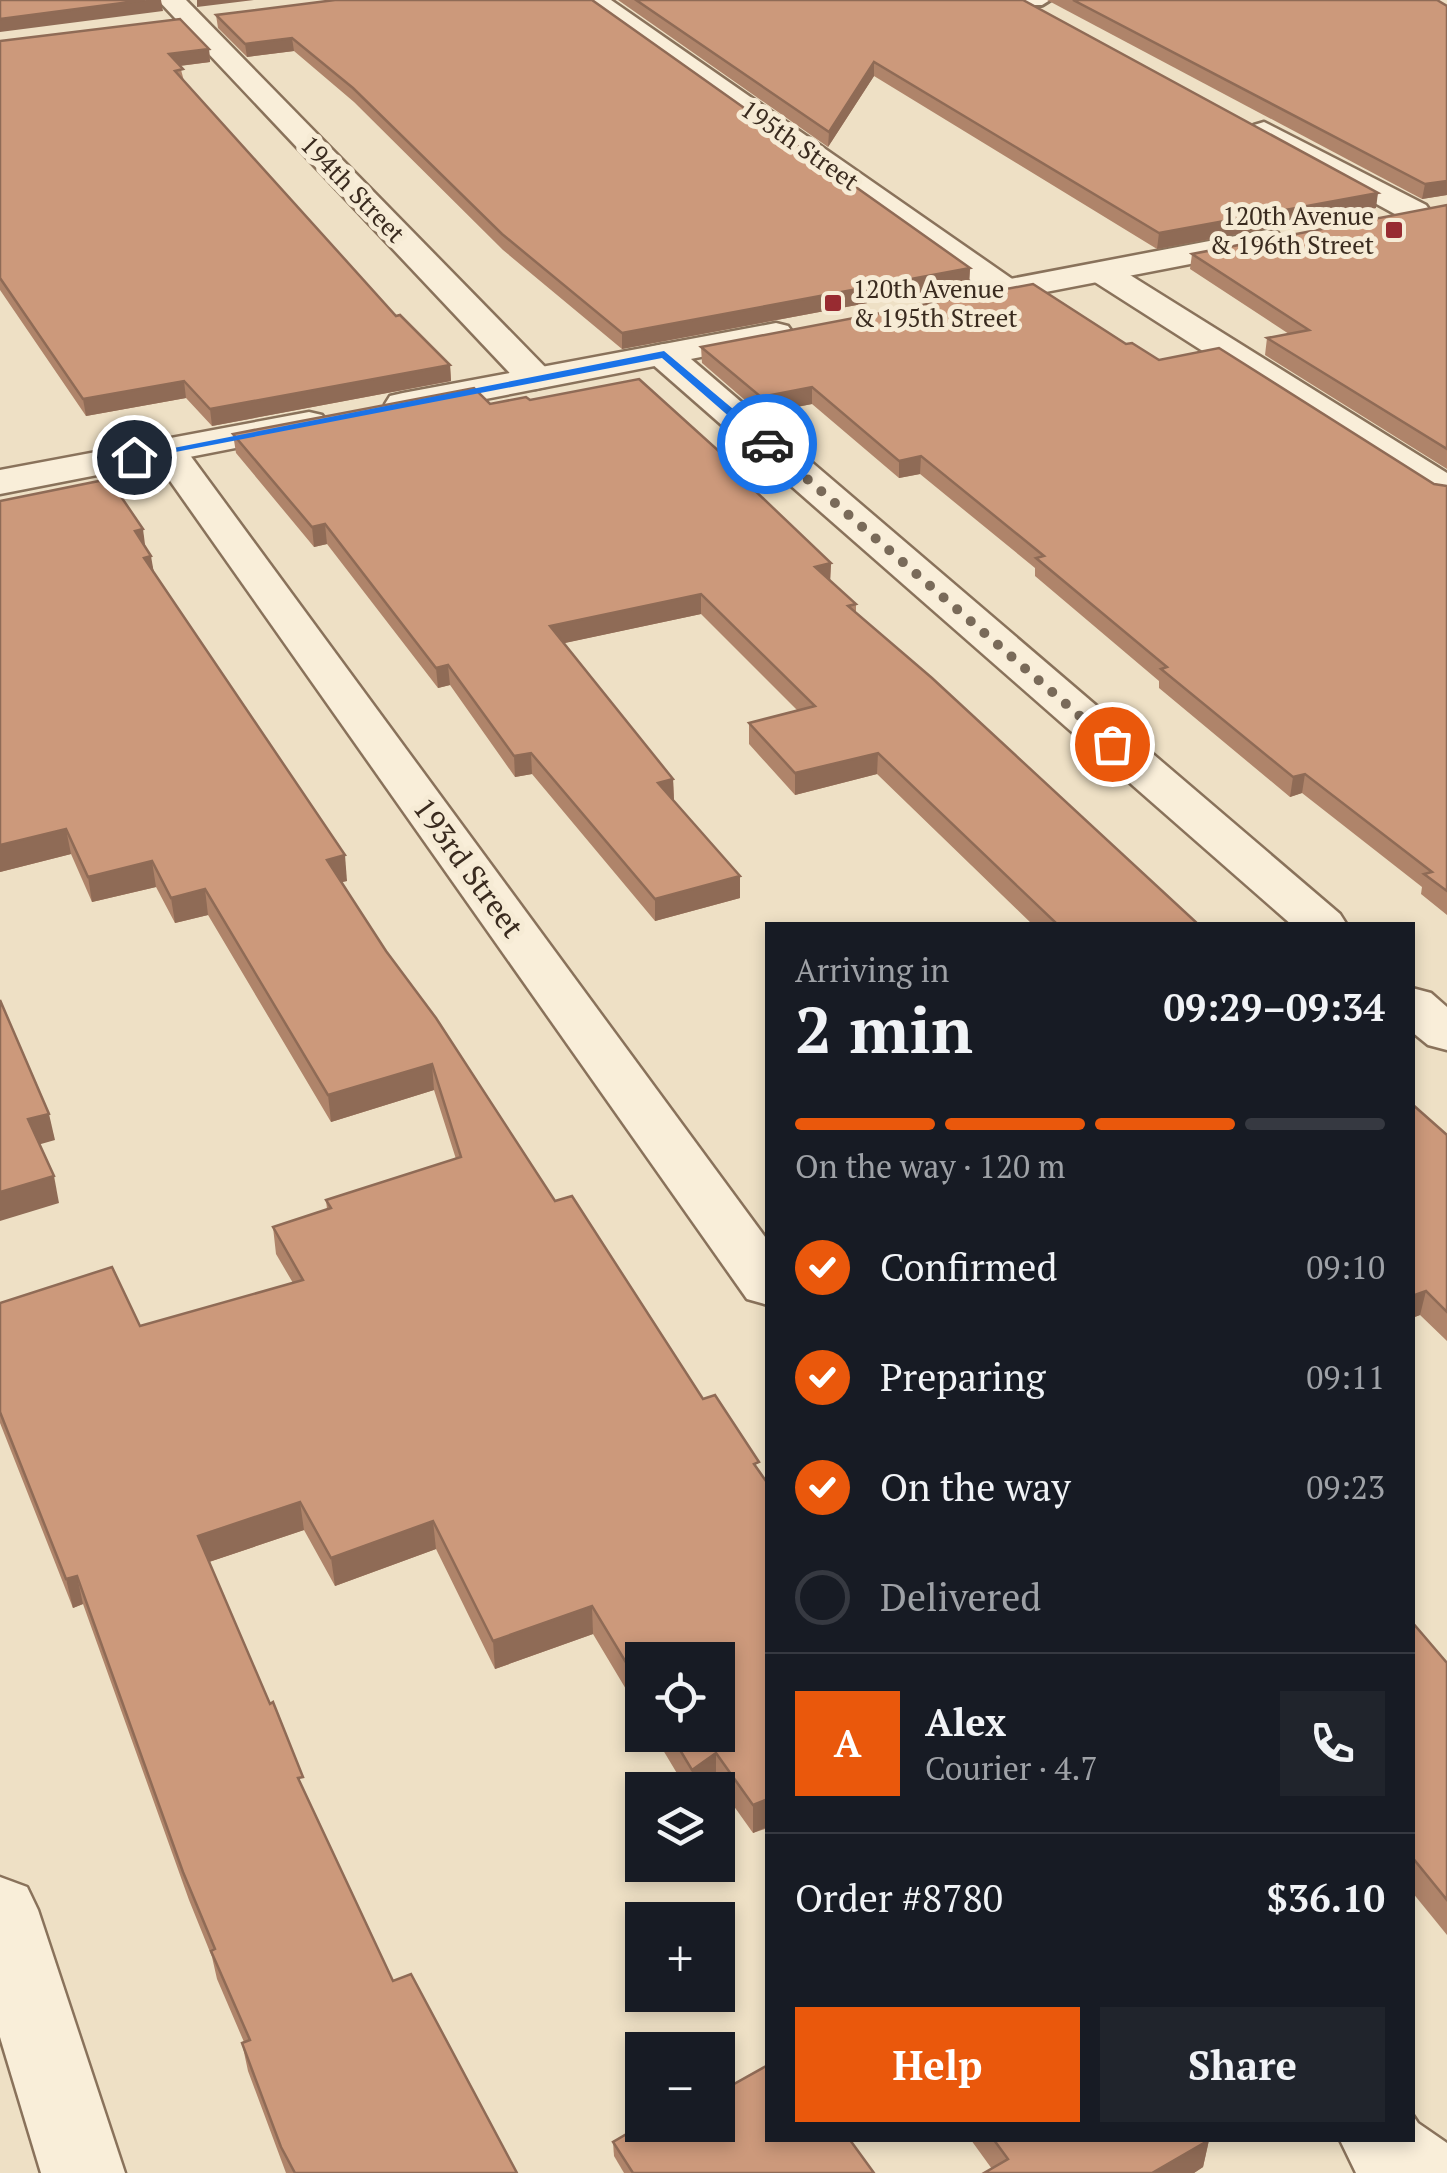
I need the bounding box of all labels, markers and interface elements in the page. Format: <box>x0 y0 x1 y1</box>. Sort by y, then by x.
street label: 195th Street <box>735 92 866 197</box>
street label: 194th Street <box>294 128 413 249</box>
place label: 120th Avenue & 196th Street <box>1209 199 1374 261</box>
marker: 120th Avenue & 196th Street <box>1383 219 1405 241</box>
place label: 120th Avenue & 195th Street <box>853 272 1018 334</box>
marker: 120th Avenue & 195th Street <box>822 292 844 314</box>
courier <box>717 394 817 494</box>
pin <box>92 415 177 500</box>
icon: car <box>740 417 795 472</box>
icon: home <box>107 430 162 485</box>
pin <box>1070 702 1155 787</box>
icon: bag <box>1085 717 1140 772</box>
street label: 193rd Street <box>405 790 533 945</box>
text: Arriving in <box>795 949 949 991</box>
text: 09:29–09:34 <box>1163 982 1385 1032</box>
text: 2 min <box>795 985 973 1072</box>
text: On the way · 120 m <box>795 1145 1065 1187</box>
icon: check <box>795 1240 850 1295</box>
text: Confirmed <box>880 1242 1058 1292</box>
text: 09:10 <box>1306 1246 1385 1288</box>
icon: check <box>795 1350 850 1405</box>
text: Preparing <box>880 1352 1046 1402</box>
text: 09:11 <box>1306 1356 1385 1398</box>
icon: check <box>795 1460 850 1515</box>
text: On the way <box>880 1462 1071 1512</box>
text: 09:23 <box>1306 1466 1385 1508</box>
text: Delivered <box>880 1572 1041 1622</box>
map controls <box>625 1642 735 2142</box>
button: locate <box>625 1642 735 1752</box>
button: phone <box>1280 1691 1385 1796</box>
text: Alex <box>925 1697 1006 1747</box>
text: A <box>834 1718 861 1768</box>
text: Courier · 4.7 <box>925 1747 1097 1789</box>
button: layers <box>625 1772 735 1882</box>
text: Order #8780 <box>795 1873 1003 1923</box>
text: $36.10 <box>1266 1873 1385 1923</box>
button: + <box>625 1902 735 2012</box>
button: Help <box>795 2007 1080 2122</box>
button: Share <box>1100 2007 1385 2122</box>
button: − <box>625 2032 735 2142</box>

